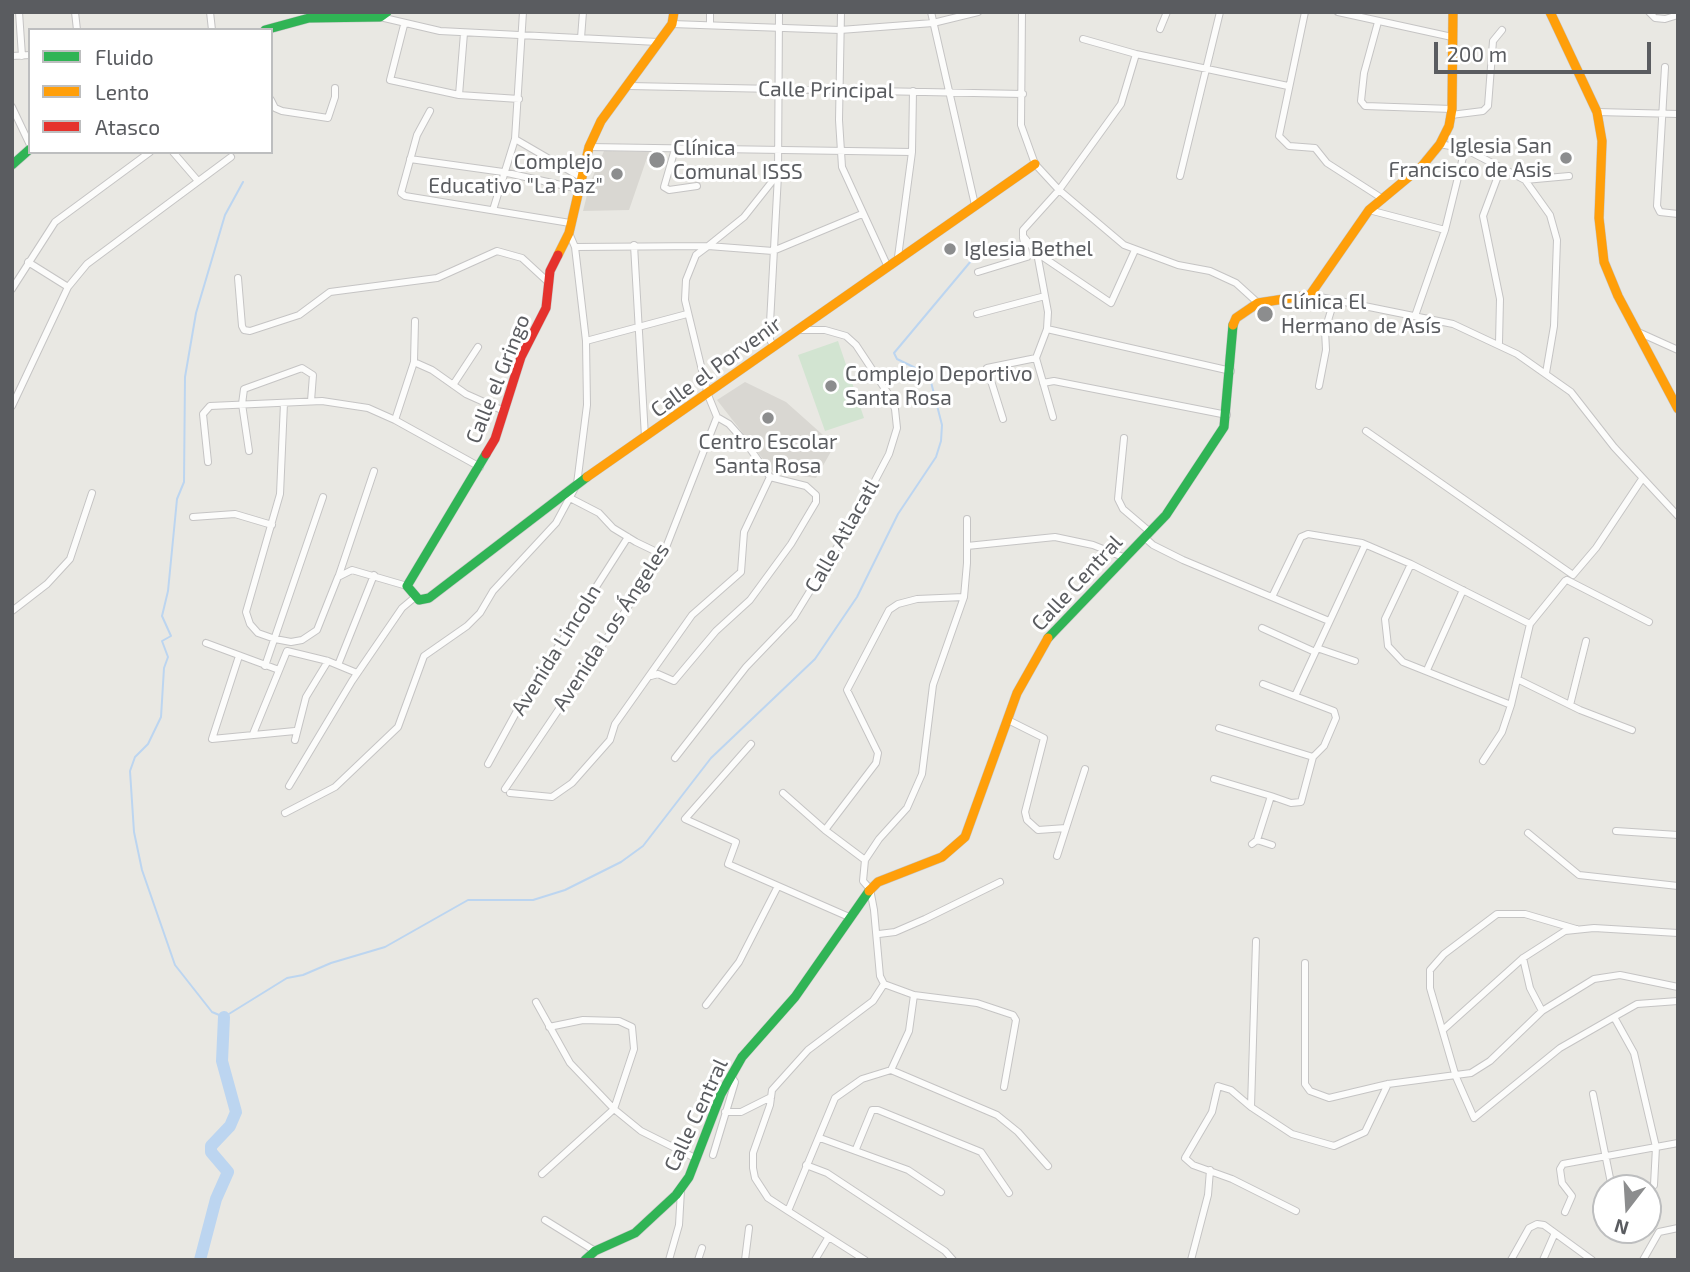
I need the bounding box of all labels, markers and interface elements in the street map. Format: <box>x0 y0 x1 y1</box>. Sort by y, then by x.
legend <box>28 28 273 154</box>
scale bar <box>1438 28 1655 72</box>
text: 200 m <box>1447 41 1507 66</box>
text: Fluido <box>95 44 154 69</box>
street label: Calle Principal <box>758 76 894 104</box>
text: Lento <box>95 79 149 104</box>
text: Atasco <box>95 114 160 139</box>
place label: Iglesia San Francisco de Asis <box>1388 133 1552 183</box>
place label: Clínica Comunal ISSS <box>673 135 803 185</box>
place label: Complejo Educativo "La Paz" <box>428 149 603 199</box>
marker: Clínica Comunal ISSS <box>647 150 667 170</box>
marker: Iglesia San Francisco de Asis <box>1558 150 1574 166</box>
marker: Complejo Educativo "La Paz" <box>609 166 625 182</box>
place label: Iglesia Bethel <box>964 236 1093 262</box>
marker: Iglesia Bethel <box>942 241 958 257</box>
place label: Clínica El Hermano de Asís <box>1281 289 1441 339</box>
marker: Clínica El Hermano de Asís <box>1255 304 1275 324</box>
street label: Calle el Gringo <box>461 311 535 447</box>
street label: Calle el Porvenir <box>646 311 786 423</box>
place label: Complejo Deportivo Santa Rosa <box>845 361 1033 411</box>
marker: Complejo Deportivo Santa Rosa <box>823 378 839 394</box>
marker: Centro Escolar Santa Rosa <box>760 410 776 426</box>
place label: Centro Escolar Santa Rosa <box>699 429 837 479</box>
street label: Calle Atlacatl <box>799 475 885 597</box>
street label: Calle Central <box>1026 530 1128 636</box>
street label: Avenida Los Ángeles <box>547 538 675 716</box>
street label: Avenida Lincoln <box>506 580 606 720</box>
street label: Calle Central <box>659 1055 733 1175</box>
north arrow <box>1592 1174 1662 1244</box>
text: N <box>1611 1215 1631 1241</box>

